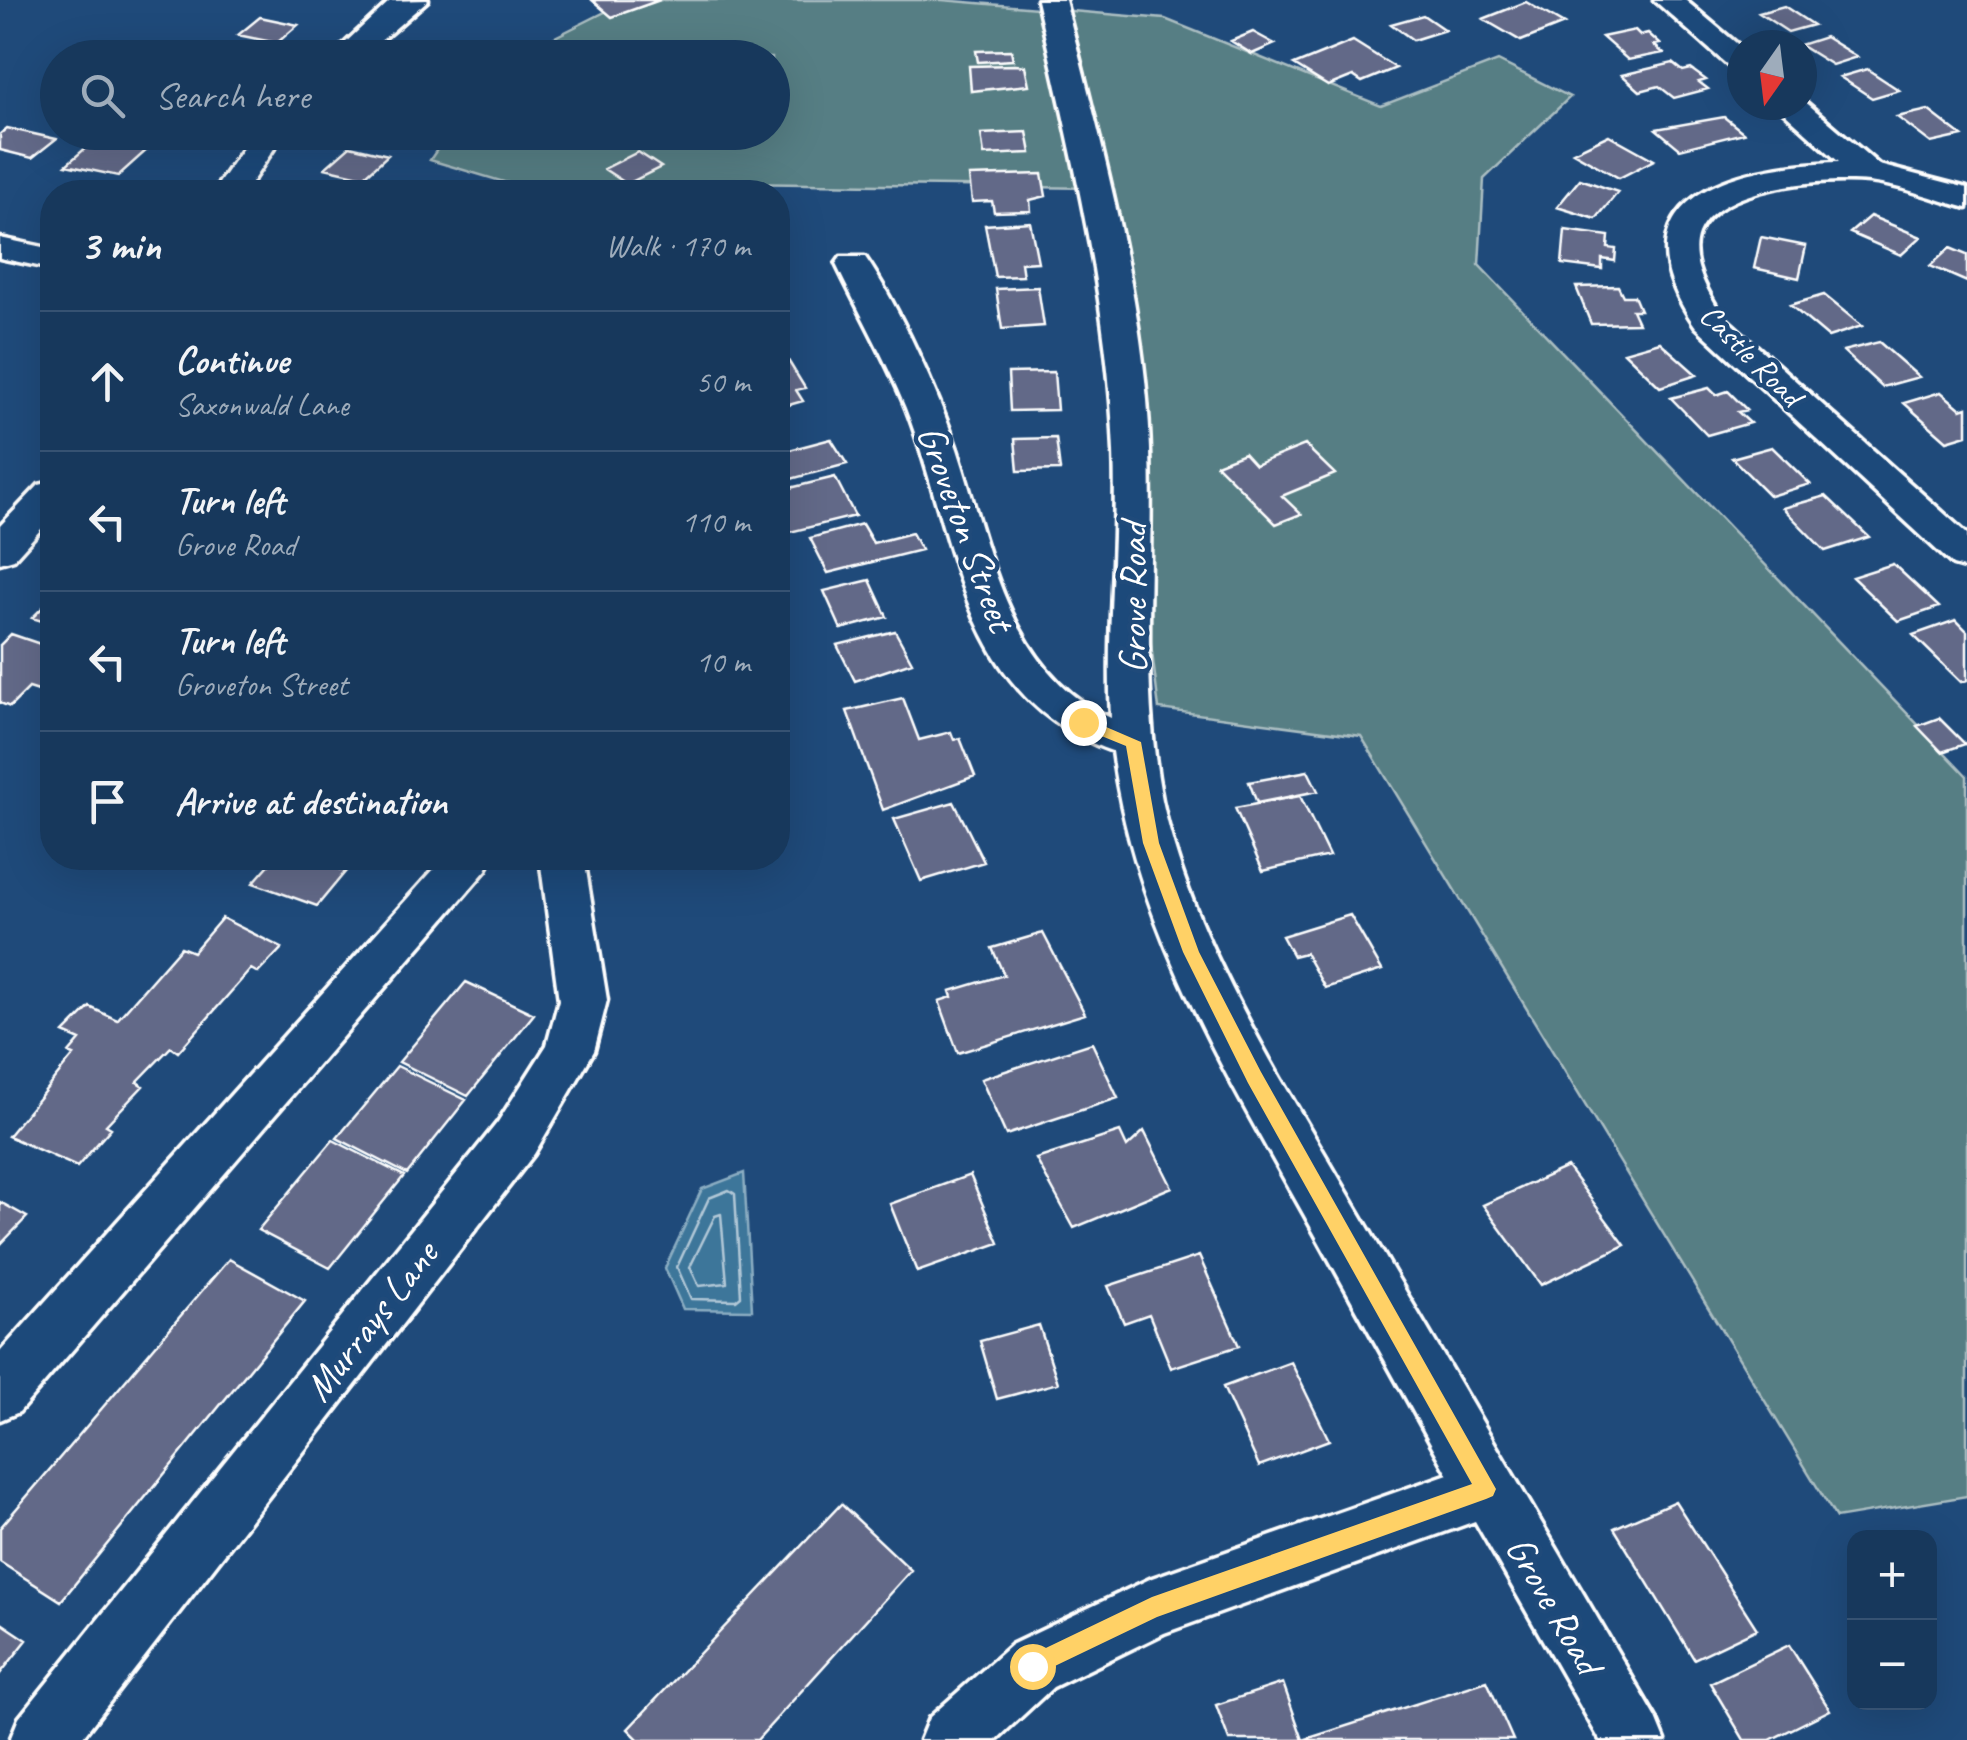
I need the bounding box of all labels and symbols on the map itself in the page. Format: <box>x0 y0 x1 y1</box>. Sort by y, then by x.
north arrow <box>1727 30 1817 120</box>
street label: Castle Road <box>1691 295 1814 418</box>
street label: Groveton Street <box>906 418 1028 641</box>
street label: Grove Road <box>1108 517 1158 674</box>
route end <box>1061 700 1107 746</box>
street label: Murrays Lane <box>293 1229 451 1411</box>
street label: Grove Road <box>1495 1527 1616 1688</box>
route start <box>1010 1644 1056 1690</box>

